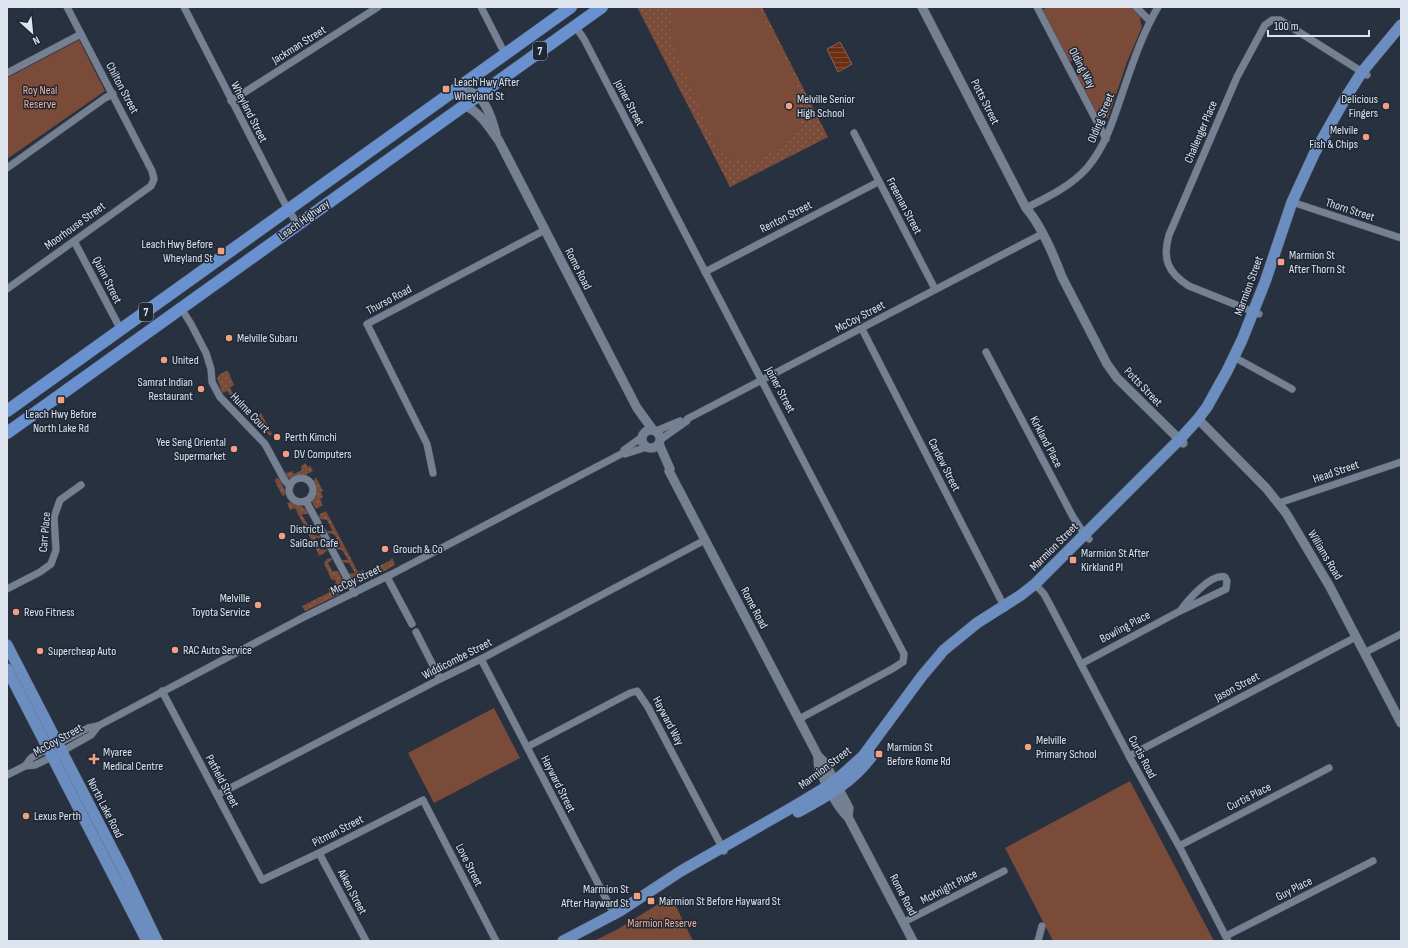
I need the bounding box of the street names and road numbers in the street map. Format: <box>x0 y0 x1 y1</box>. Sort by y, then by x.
street label: Jackman Street <box>268 22 329 68</box>
road number: 7 <box>533 42 547 60</box>
street label: Olding Way <box>1065 45 1099 91</box>
street label: Chilton Street <box>102 60 142 117</box>
street label: Joiner Street <box>610 76 648 129</box>
street label: Potts Street <box>967 77 1003 127</box>
street label: Wheyland Street <box>227 79 271 145</box>
street label: Olding Street <box>1084 91 1118 145</box>
street label: Challenger Place <box>1181 98 1221 166</box>
street label: Freeman Street <box>883 175 925 237</box>
street label: Thorn Street <box>1324 195 1377 225</box>
street label: Leach Highway <box>275 196 333 244</box>
street label: Renton Street <box>757 197 815 236</box>
street label: Moorhouse Street <box>41 199 109 253</box>
street label: Rome Road <box>561 246 595 292</box>
street label: Quinn Street <box>89 254 125 306</box>
street label: Marmion Street <box>1231 254 1267 318</box>
street label: Thurso Road <box>364 282 414 318</box>
street label: McCoy Street <box>832 297 888 336</box>
road number: 7 <box>139 303 153 321</box>
street label: Joiner Street <box>761 363 799 416</box>
street label: Potts Street <box>1121 364 1166 410</box>
street label: Hulme Court <box>227 390 273 437</box>
street label: Kirkland Place <box>1026 414 1066 470</box>
street label: Cardew Street <box>924 436 964 494</box>
street label: Head Street <box>1311 457 1361 487</box>
street label: Carr Place <box>36 511 54 553</box>
street label: Marmion Street <box>1027 519 1082 574</box>
street label: Williams Road <box>1304 527 1346 583</box>
street label: McCoy Street <box>328 561 384 599</box>
street label: Rome Road <box>737 585 771 631</box>
street label: Bowling Place <box>1097 607 1153 647</box>
street label: Widdicombe Street <box>419 635 495 683</box>
street label: Jason Street <box>1211 669 1262 706</box>
street label: Hayward Way <box>649 694 687 748</box>
street label: McCoy Street <box>31 720 86 760</box>
street label: Curtis Road <box>1124 733 1160 781</box>
street label: Marmion Street <box>796 743 855 793</box>
street label: Patfield Street <box>202 752 242 810</box>
street label: Hayward Street <box>537 753 579 815</box>
street label: North Lake Road <box>83 775 127 841</box>
street label: Curtis Place <box>1224 779 1274 815</box>
street label: Pitman Street <box>310 812 366 850</box>
street label: Love Street <box>452 841 486 889</box>
street label: Aiken Street <box>333 866 370 917</box>
street label: McKnight Place <box>918 866 980 908</box>
street label: Rome Road <box>886 872 920 918</box>
street label: Guy Place <box>1273 873 1315 905</box>

